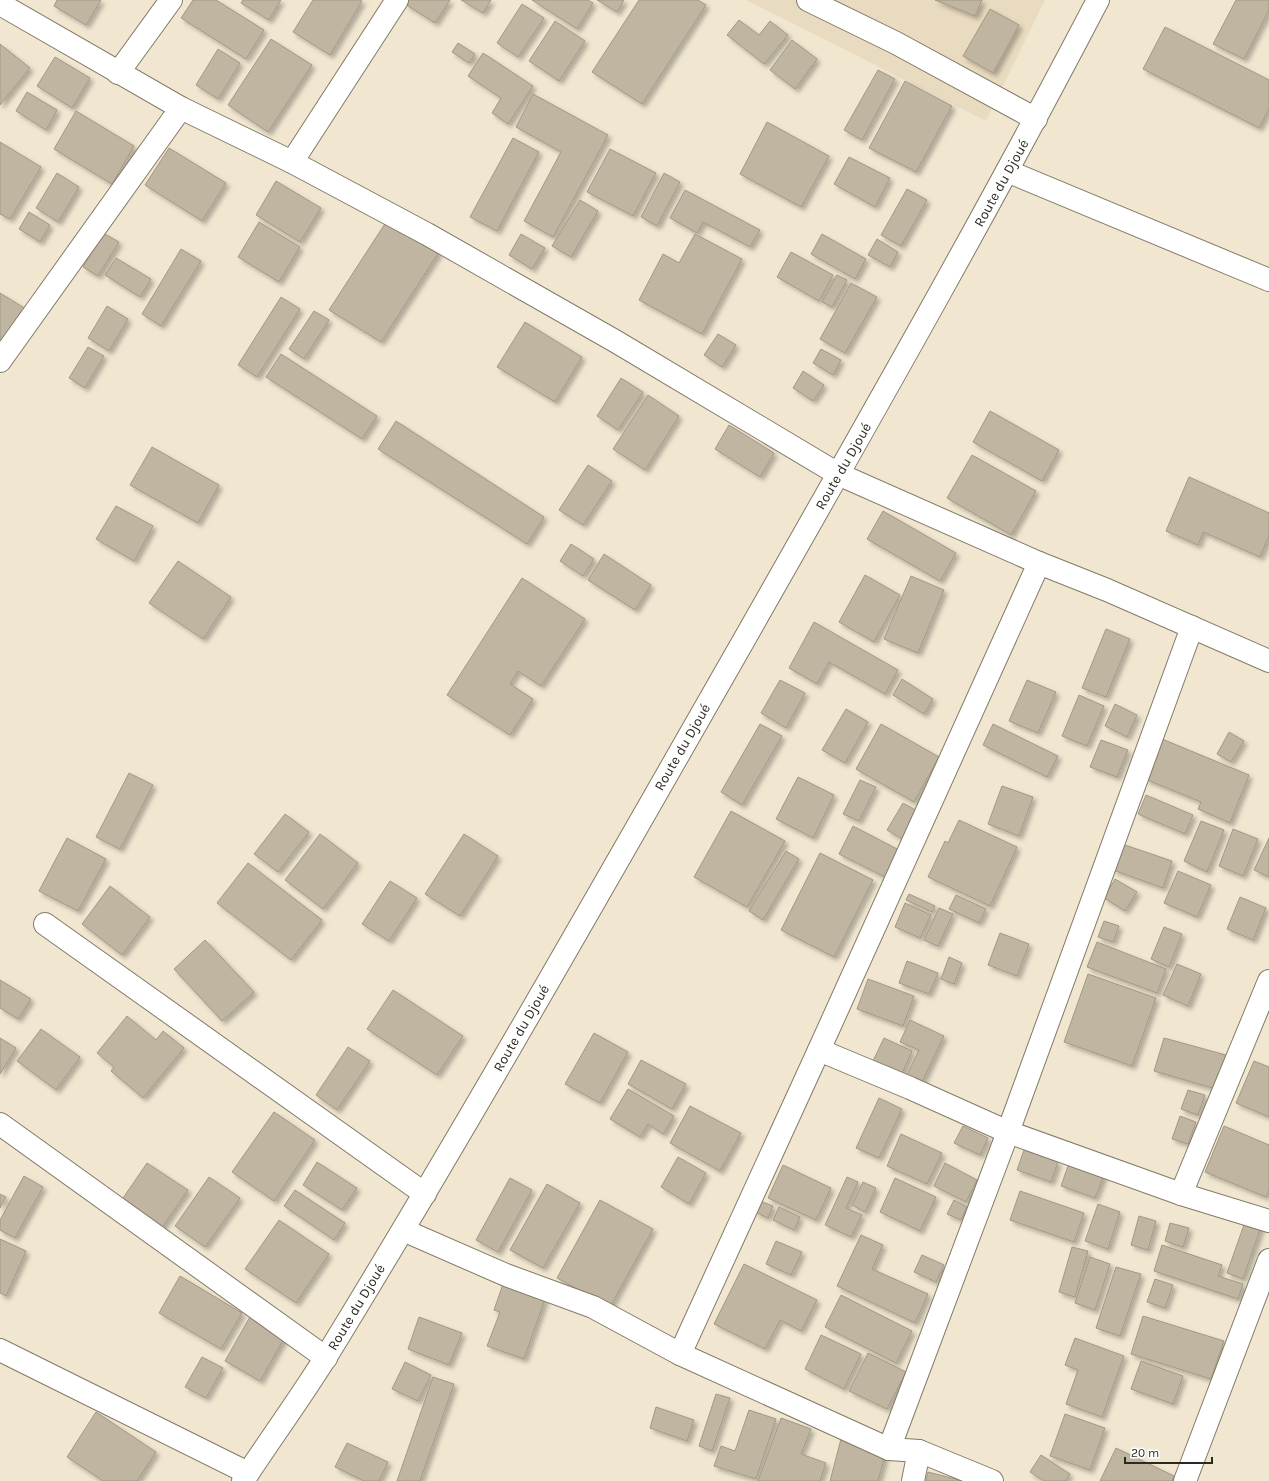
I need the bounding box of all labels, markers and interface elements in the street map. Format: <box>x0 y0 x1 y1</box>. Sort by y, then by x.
street label: Route du Djoué <box>970 136 1033 230</box>
street label: Route du Djoué <box>812 420 875 513</box>
street label: Route du Djoué <box>651 701 714 794</box>
street label: Route du Djoué <box>490 982 553 1075</box>
street label: Route du Djoué <box>324 1261 389 1353</box>
scale bar <box>1125 1439 1212 1465</box>
text: 20 m <box>1131 1446 1159 1460</box>

